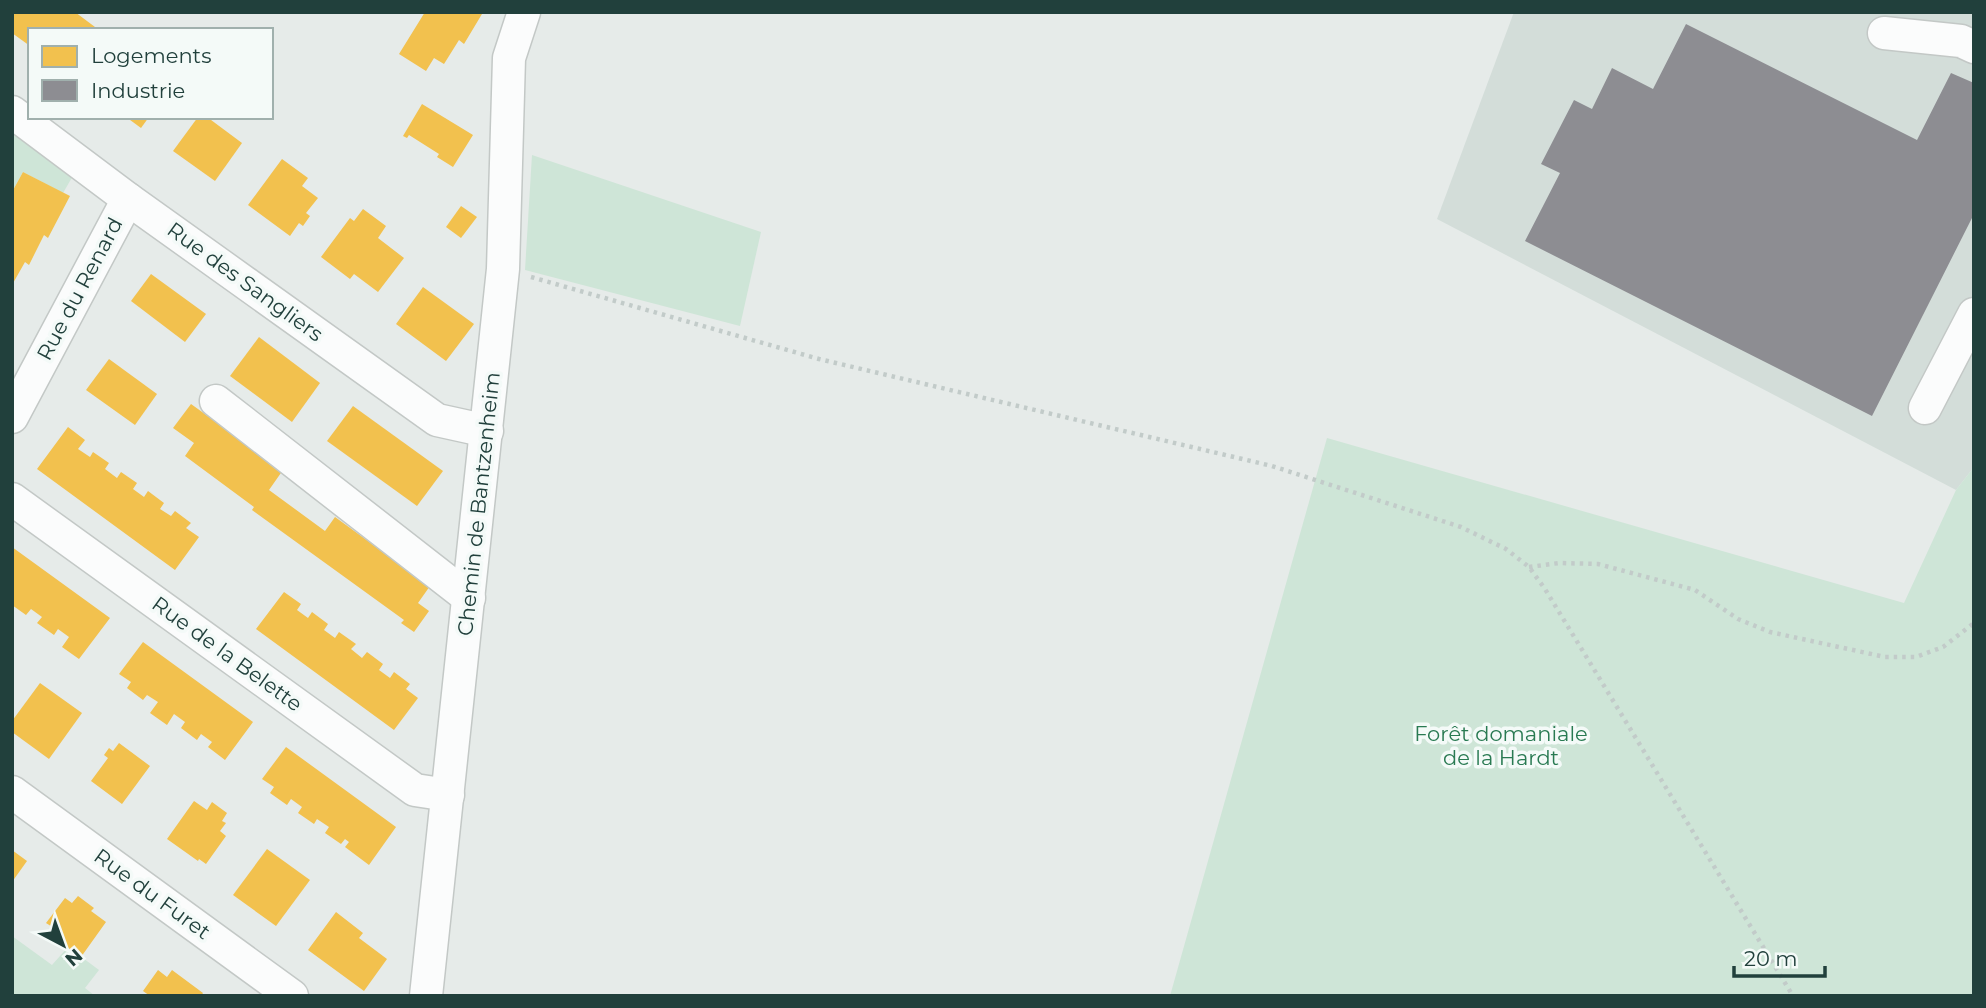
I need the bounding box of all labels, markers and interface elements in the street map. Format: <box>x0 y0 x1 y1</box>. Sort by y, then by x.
legend <box>28 28 273 119</box>
text: Logements <box>91 43 211 68</box>
text: Industrie <box>91 78 185 103</box>
street label: Rue du Renard <box>31 213 128 364</box>
street label: Rue des Sangliers <box>162 217 328 347</box>
street label: Chemin de Bantzenheim <box>452 371 505 637</box>
street label: Rue de la Belette <box>147 591 307 716</box>
park label: Forêt domaniale de la Hardt <box>1414 721 1588 770</box>
street label: Rue du Furet <box>89 843 215 944</box>
north arrow <box>28 910 98 980</box>
scale bar <box>1734 934 1825 978</box>
text: N <box>60 944 87 971</box>
text: 20 m <box>1744 946 1798 971</box>

